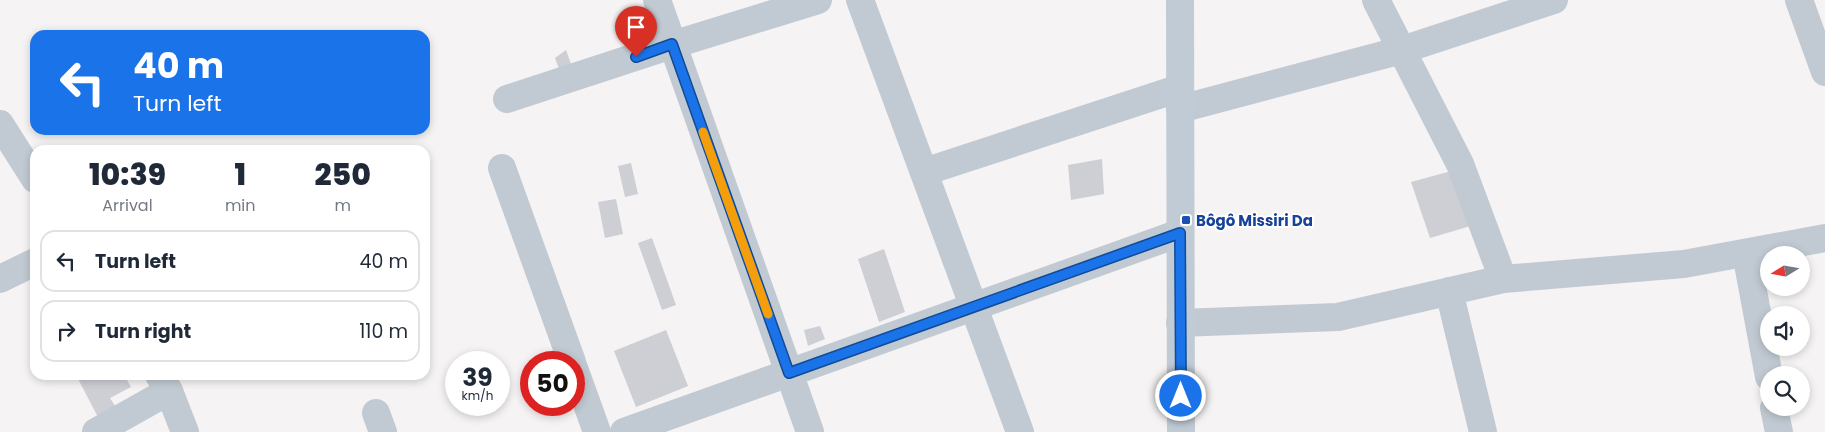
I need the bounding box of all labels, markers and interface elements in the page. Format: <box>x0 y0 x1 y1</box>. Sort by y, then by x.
pin <box>615 6 657 57</box>
icon: arrive <box>622 13 650 41</box>
text: 40 m <box>133 41 224 90</box>
icon: left <box>50 50 115 115</box>
text: Turn left <box>133 88 221 119</box>
text: 10:39 <box>89 153 166 196</box>
text: 1 <box>234 153 246 196</box>
text: 250 <box>315 153 371 196</box>
text: Arrival <box>102 194 153 217</box>
text: min <box>225 194 256 217</box>
text: m <box>335 194 351 217</box>
place label: Bôgô Missiri Da <box>1196 210 1313 231</box>
marker: Bôgô Missiri Da <box>1180 214 1192 226</box>
north arrow <box>1760 246 1810 296</box>
map controls <box>1760 246 1810 416</box>
icon: left <box>52 247 80 275</box>
text: Turn left <box>95 248 176 275</box>
text: 40 m <box>359 248 408 275</box>
button: sound <box>1760 306 1810 356</box>
icon: right <box>52 317 80 345</box>
text: Turn right <box>95 318 191 345</box>
text: 110 m <box>359 318 408 345</box>
speed limit sign: 50 <box>520 351 585 416</box>
text: 39 <box>462 360 493 395</box>
button: search <box>1760 366 1810 416</box>
position arrow <box>1154 369 1206 421</box>
text: km/h <box>462 387 493 404</box>

